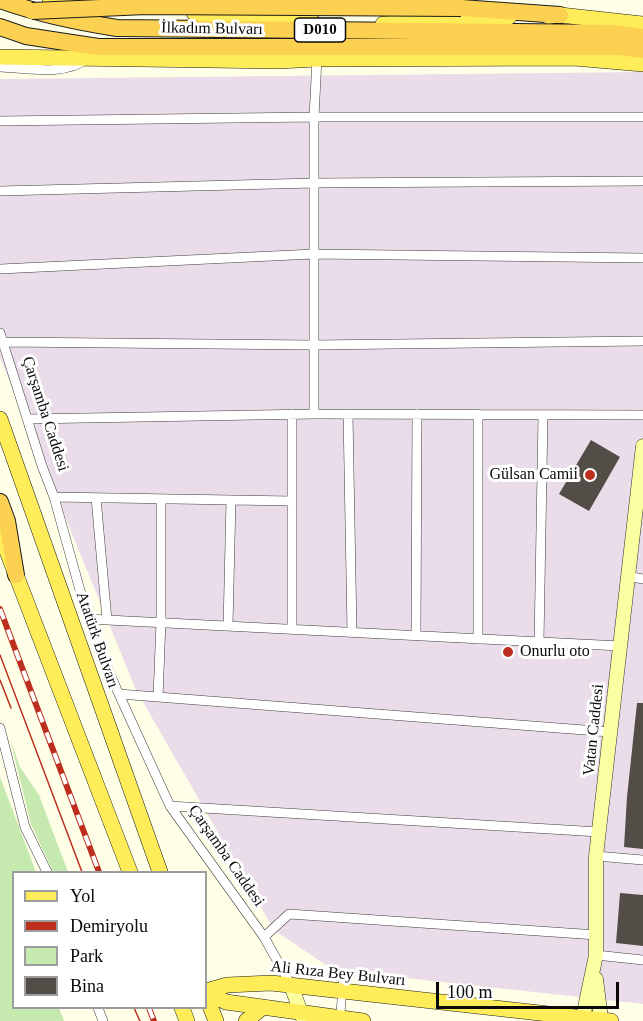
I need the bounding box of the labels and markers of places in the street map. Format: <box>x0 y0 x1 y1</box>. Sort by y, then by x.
place label: Gülsan Camii <box>477 465 578 485</box>
marker: Gülsan Camii <box>583 468 597 482</box>
place label: Onurlu oto <box>520 642 603 662</box>
marker: Onurlu oto <box>501 645 515 659</box>

